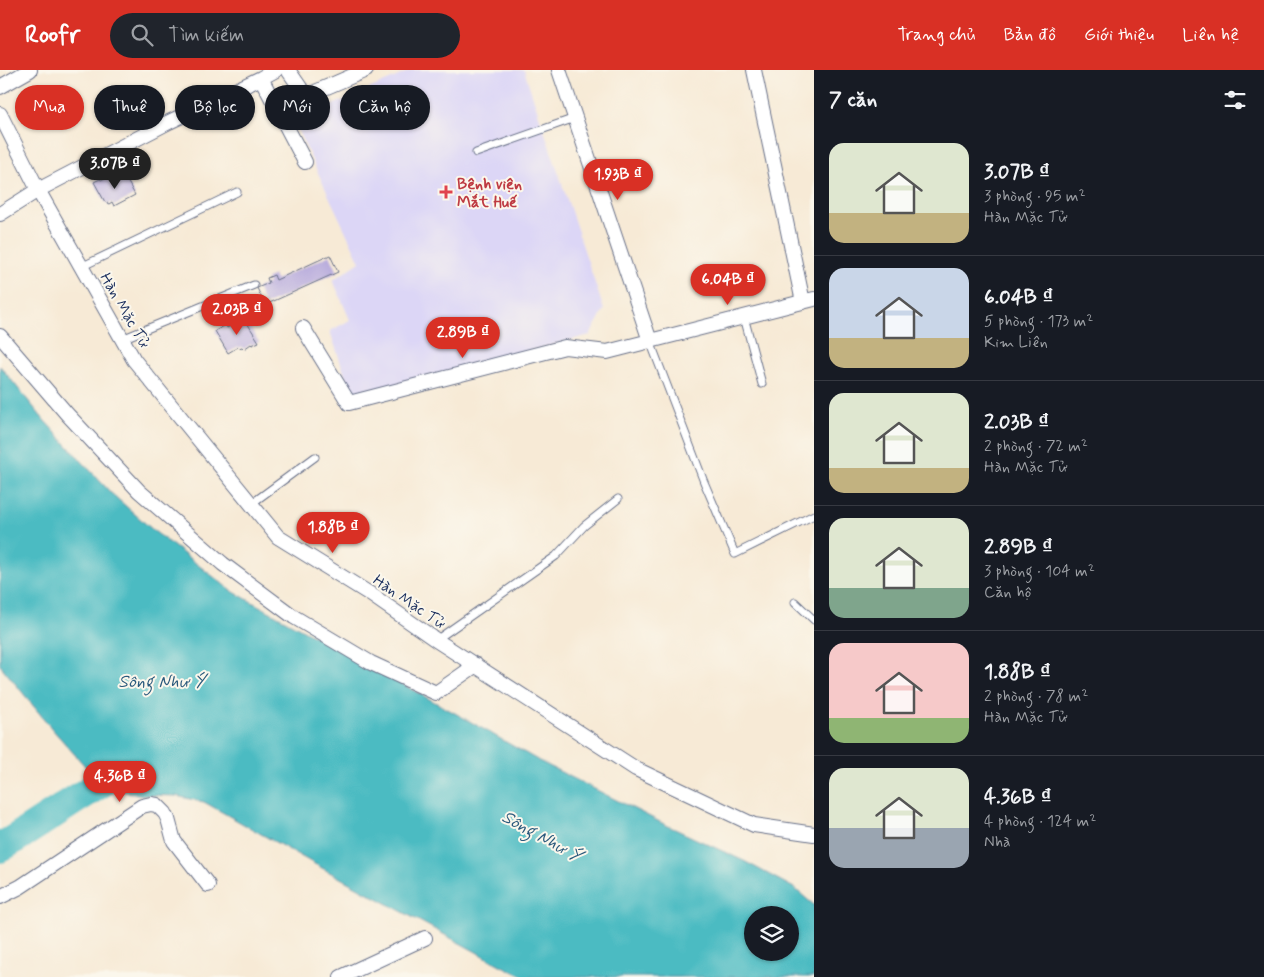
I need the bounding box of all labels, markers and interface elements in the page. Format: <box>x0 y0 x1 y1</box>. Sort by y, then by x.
search box <box>110 13 460 58</box>
text: Roofr <box>25 20 80 51</box>
icon: search <box>128 21 156 49</box>
text: Tìm kiếm <box>168 23 244 48</box>
text: Trang chủ <box>898 23 976 47</box>
text: Bản đồ <box>1004 23 1056 47</box>
text: Giới thiệu <box>1084 23 1154 47</box>
text: Liên hệ <box>1182 23 1239 47</box>
chip: Mua <box>15 85 84 130</box>
chip: Thuê <box>94 85 165 130</box>
chip: Bộ lọc <box>175 85 255 130</box>
chip: Mới <box>265 85 330 130</box>
chip: Căn hộ <box>340 85 430 130</box>
text: 7 căn <box>829 86 877 114</box>
icon: filters <box>1221 86 1249 114</box>
pin: 3.07B ₫ <box>69 148 161 190</box>
text: 3.07B ₫ <box>90 153 140 174</box>
pin: 1.93B ₫ <box>572 158 664 201</box>
text: 3.07B ₫ <box>984 158 1050 186</box>
icon: home <box>869 163 929 223</box>
text: 1.93B ₫ <box>594 164 642 185</box>
place label: Bệnh viện Mắt Huế <box>457 174 522 213</box>
marker: Bệnh viện Mắt Huế <box>439 185 453 199</box>
text: 3 phòng · 95 m² <box>984 186 1086 207</box>
text: Hàn Mặc Tử <box>984 207 1068 228</box>
pin: 6.04B ₫ <box>682 264 774 306</box>
street label: Hàn Mặc Tử <box>95 269 155 352</box>
text: 6.04B ₫ <box>702 269 754 290</box>
text: 6.04B ₫ <box>984 283 1053 311</box>
icon: home <box>869 288 929 348</box>
pin: 2.03B ₫ <box>191 294 283 336</box>
text: 2.03B ₫ <box>212 299 262 320</box>
text: 5 phòng · 173 m² <box>984 311 1093 332</box>
pin: 2.89B ₫ <box>417 316 509 359</box>
text: 2.89B ₫ <box>437 322 489 343</box>
text: Kim Liên <box>984 332 1048 353</box>
text: 2.03B ₫ <box>984 408 1049 436</box>
icon: home <box>869 413 929 473</box>
text: 2 phòng · 72 m² <box>984 436 1088 457</box>
text: Hàn Mặc Tử <box>984 457 1068 478</box>
pin: 1.88B ₫ <box>287 512 379 554</box>
text: 1.88B ₫ <box>308 517 358 538</box>
text: 2.89B ₫ <box>984 533 1053 561</box>
icon: home <box>869 538 929 598</box>
text: 3 phòng · 104 m² <box>984 561 1095 582</box>
street label: Hàn Mặc Tử <box>369 570 450 634</box>
text: Căn hộ <box>984 582 1032 603</box>
text: 1.88B ₫ <box>984 658 1051 686</box>
icon: home <box>869 663 929 723</box>
water label: Sông Như Ý <box>118 670 209 696</box>
text: 2 phòng · 78 m² <box>984 686 1088 707</box>
text: Hàn Mặc Tử <box>984 707 1068 728</box>
pin: 4.36B ₫ <box>74 760 166 803</box>
text: 4.36B ₫ <box>94 766 146 787</box>
text: 4.36B ₫ <box>984 783 1051 811</box>
icon: home <box>869 788 929 848</box>
water label: Sông Như Ý <box>496 805 589 872</box>
text: 4 phòng · 124 m² <box>984 811 1096 832</box>
text: Nhà <box>984 832 1011 853</box>
map controls <box>744 906 799 961</box>
button: layers <box>744 906 799 961</box>

